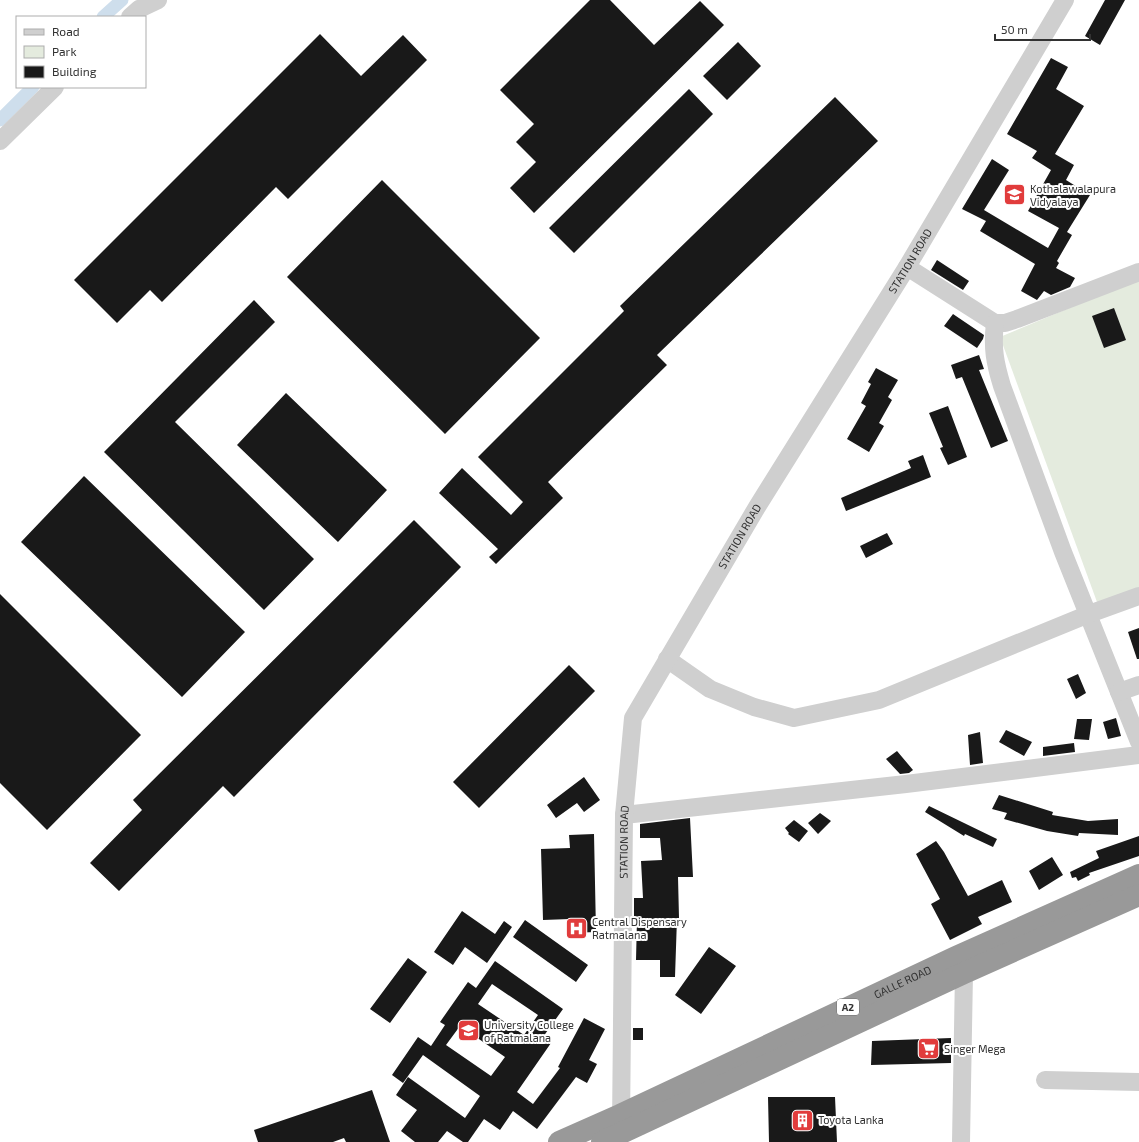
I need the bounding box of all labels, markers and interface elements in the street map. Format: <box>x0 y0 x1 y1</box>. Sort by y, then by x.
legend <box>16 16 146 88</box>
scale bar <box>995 16 1090 42</box>
text: 50 m <box>1001 22 1028 36</box>
text: Road <box>52 24 80 38</box>
text: Park <box>52 44 77 58</box>
text: Building <box>52 64 97 78</box>
school or university icon: Kothalawalapura Vidyalaya <box>1001 182 1027 208</box>
place label: Kothalawalapura Vidyalaya <box>1030 182 1116 208</box>
street label: STATION ROAD <box>885 226 934 295</box>
street label: STATION ROAD <box>715 501 763 571</box>
street label: STATION ROAD <box>616 805 631 879</box>
hospital icon: Central Dispensary Ratmalana <box>563 915 589 941</box>
place label: Central Dispensary Ratmalana <box>592 915 687 941</box>
street label: GALLE ROAD <box>872 963 933 1001</box>
road number: A2 <box>837 999 859 1015</box>
school or university icon: University College of Ratmalana <box>456 1018 482 1044</box>
place label: University College of Ratmalana <box>484 1018 574 1044</box>
supermarket icon: Singer Mega <box>916 1036 942 1062</box>
place label: Singer Mega <box>944 1042 1006 1055</box>
building icon: Toyota Lanka <box>789 1107 815 1133</box>
place label: Toyota Lanka <box>818 1113 884 1126</box>

